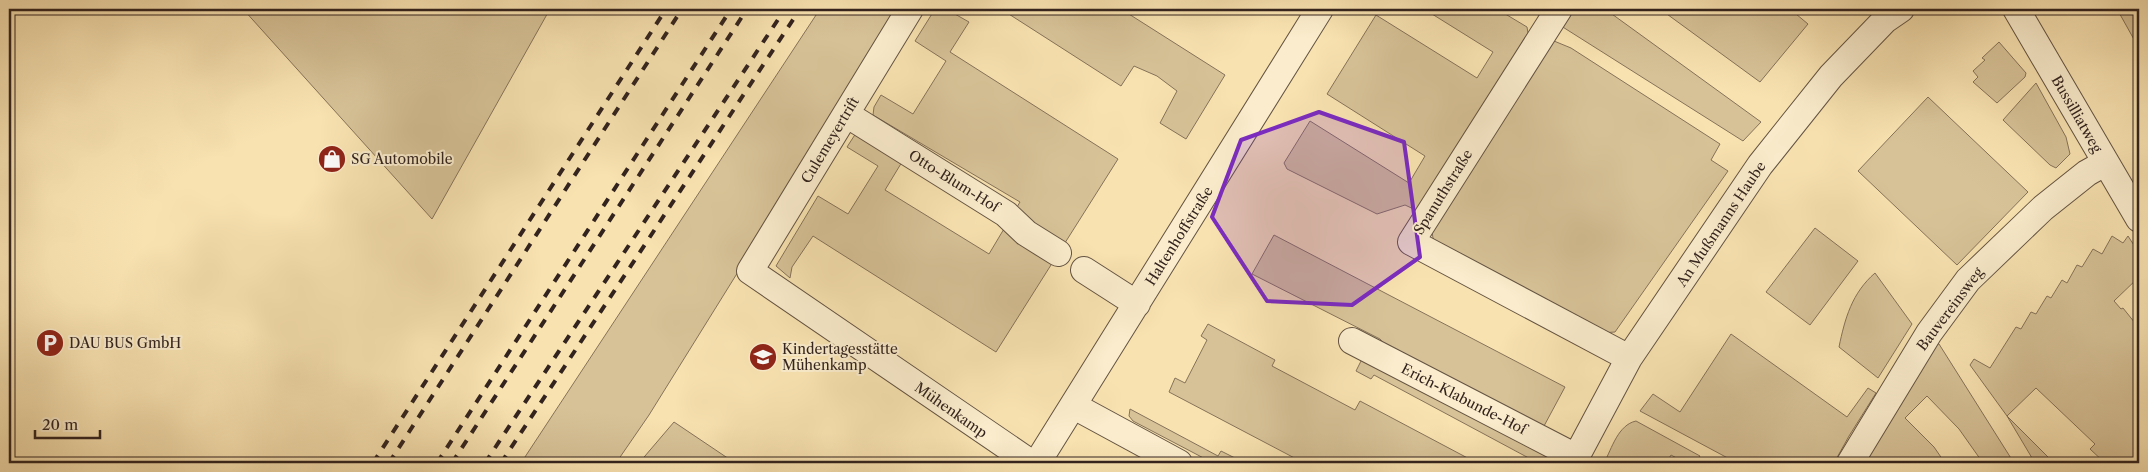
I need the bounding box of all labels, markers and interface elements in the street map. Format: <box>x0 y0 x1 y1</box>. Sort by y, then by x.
street label: Bussilliatweg <box>2048 72 2107 156</box>
street label: Culemeyertrift <box>797 93 863 187</box>
shop icon: SG Automobile <box>317 144 347 174</box>
street label: Otto-Blum-Hof <box>905 146 1004 217</box>
street label: Spanuthstraße <box>1410 146 1476 238</box>
place label: SG Automobile <box>351 150 453 168</box>
street label: An Mußmanns Haube <box>1672 158 1770 291</box>
street label: Haltenhoffstraße <box>1141 183 1217 289</box>
street label: Bauvereinsweg <box>1913 263 1988 354</box>
parking icon: DAU BUS GmbH <box>35 328 65 358</box>
place label: DAU BUS GmbH <box>69 334 181 352</box>
place label: Kindertagesstätte Mühenkamp <box>782 340 898 374</box>
school or university icon: Kindertagesstätte Mühenkamp <box>748 342 778 372</box>
street label: Erich-Klabunde-Hof <box>1398 360 1531 439</box>
street label: Mühenkamp <box>911 378 991 442</box>
scale bar <box>35 407 100 439</box>
text: 20 m <box>42 415 78 434</box>

